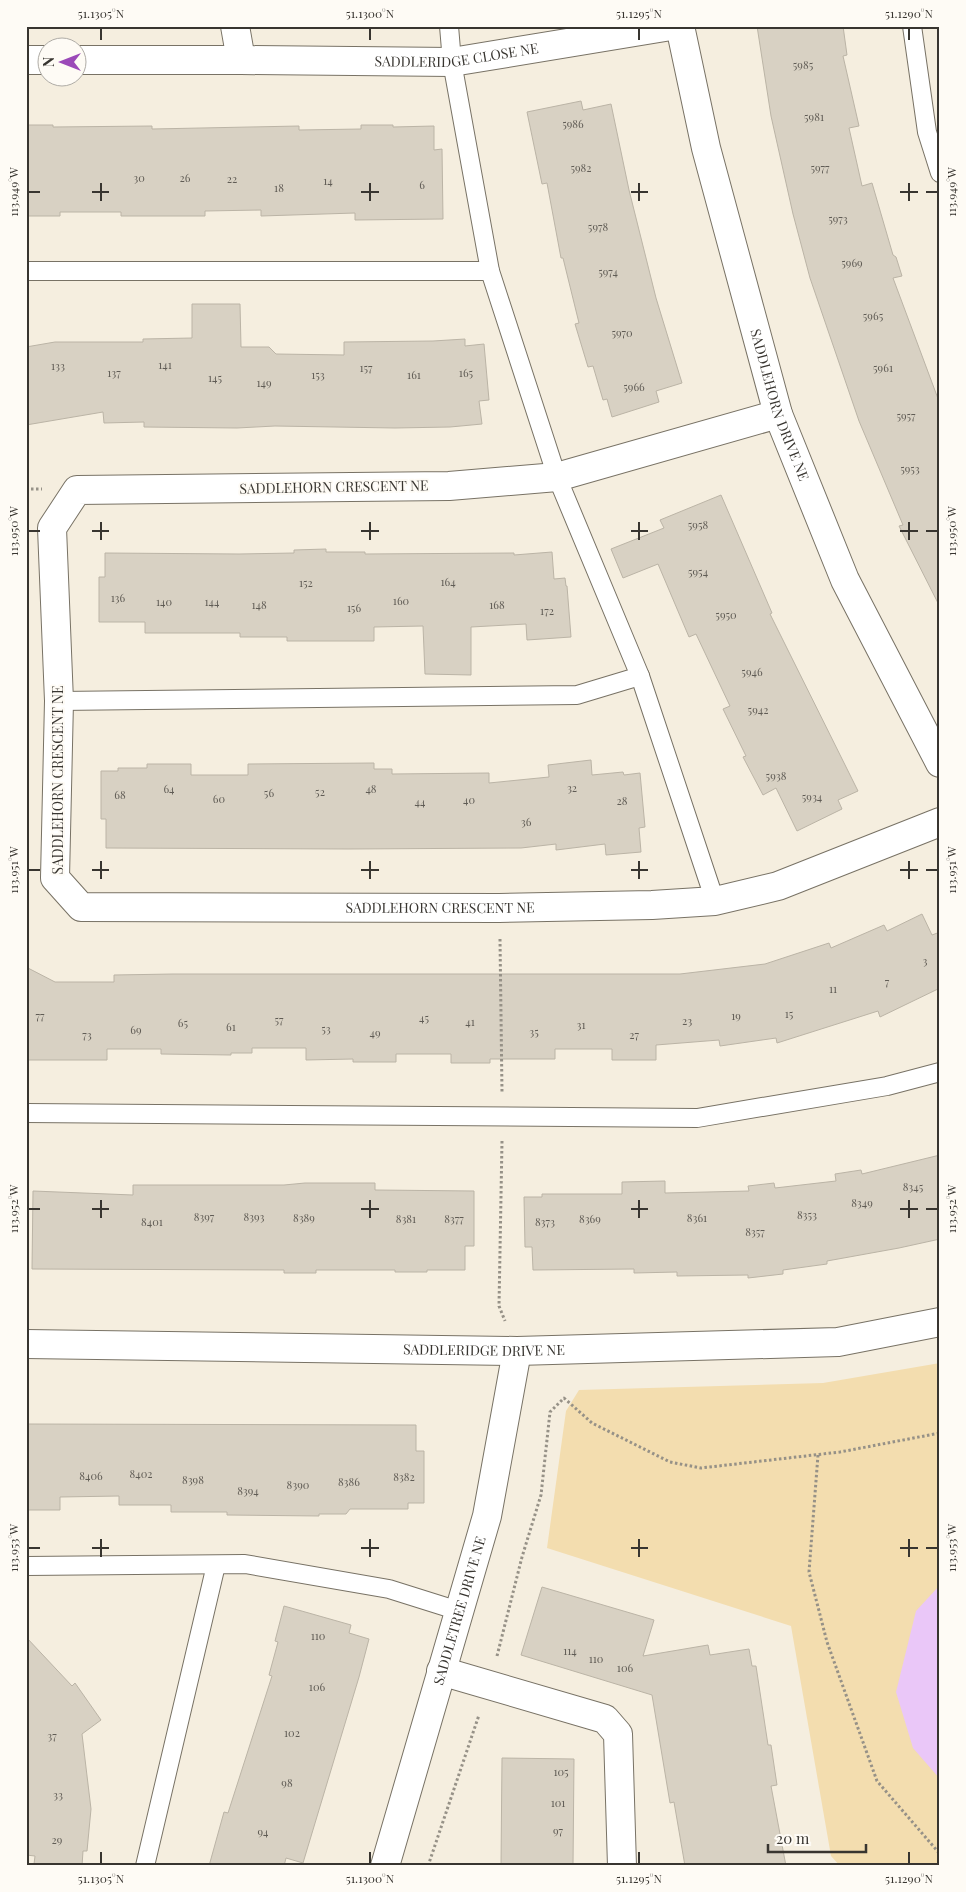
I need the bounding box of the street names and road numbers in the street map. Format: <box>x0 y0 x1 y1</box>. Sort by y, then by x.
street label: SADDLERIDGE CLOSE NE <box>374 38 540 71</box>
street label: SADDLEHORN DRIVE NE <box>746 327 814 483</box>
street label: SADDLEHORN CRESCENT NE <box>239 475 429 498</box>
street label: SADDLEHORN CRESCENT NE <box>48 685 67 875</box>
street label: SADDLEHORN CRESCENT NE <box>346 897 535 917</box>
street label: SADDLERIDGE DRIVE NE <box>403 1339 565 1360</box>
street label: SADDLETREE DRIVE NE <box>428 1534 490 1687</box>

